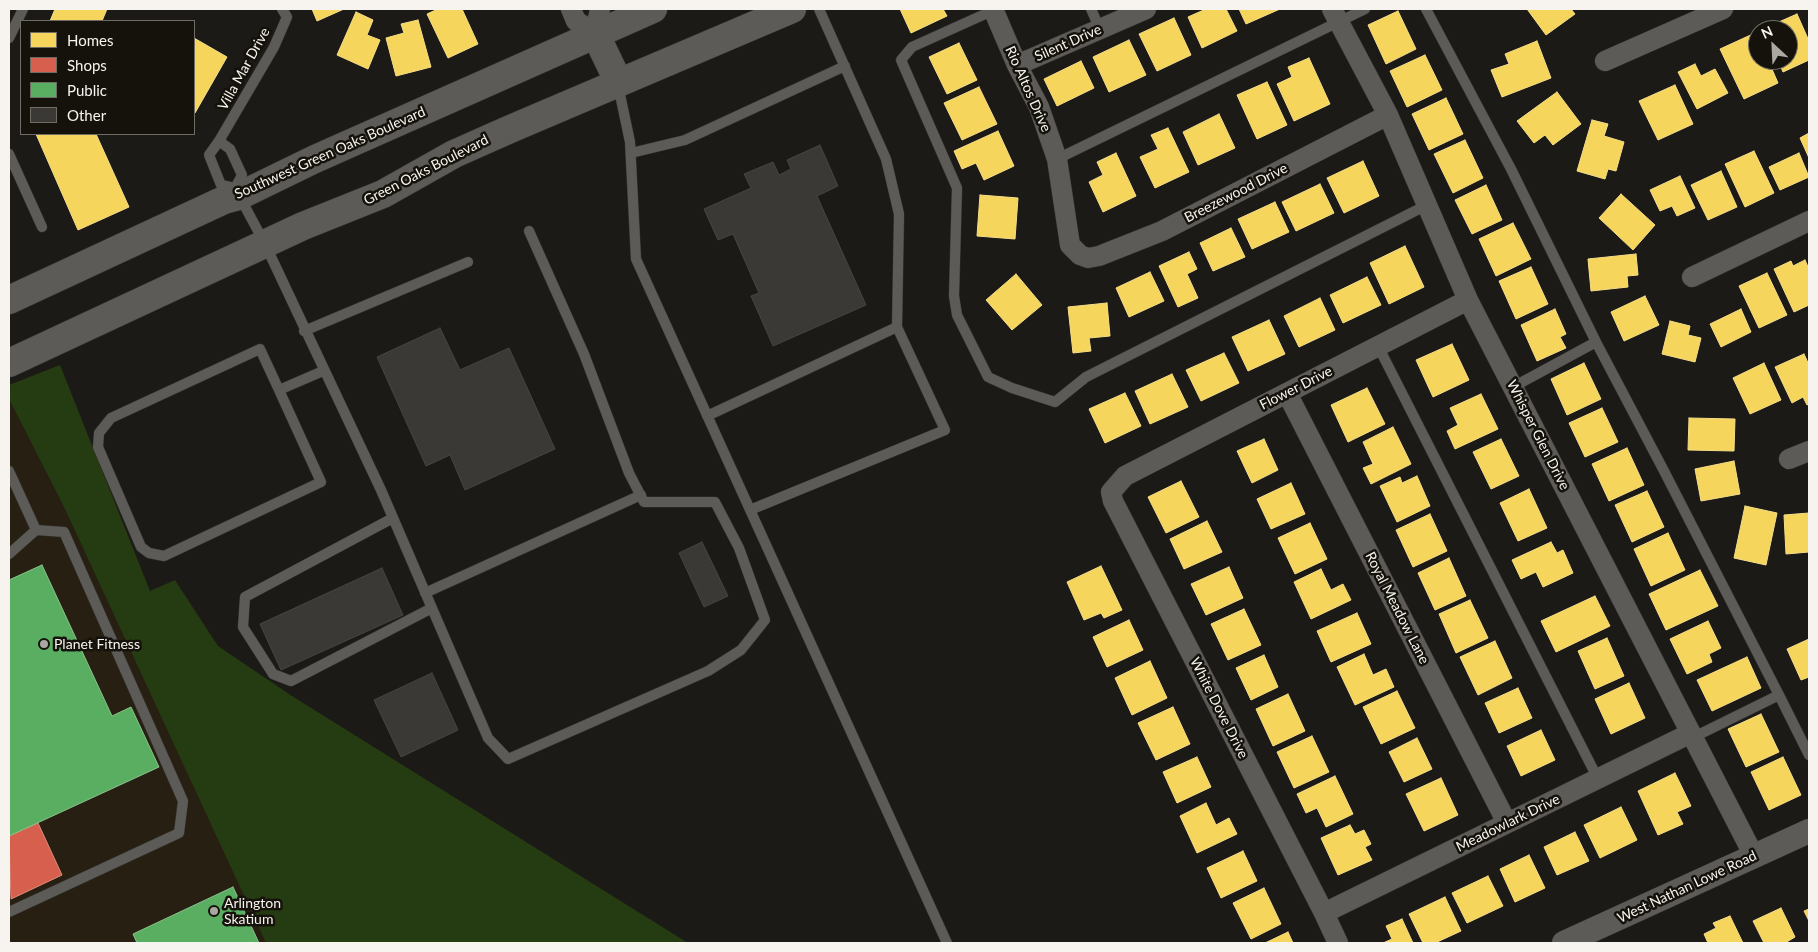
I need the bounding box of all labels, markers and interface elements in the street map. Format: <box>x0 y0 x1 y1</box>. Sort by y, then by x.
legend <box>20 20 195 135</box>
north arrow <box>1748 20 1798 70</box>
street label: Silent Drive <box>1032 21 1104 65</box>
text: N <box>1758 22 1775 42</box>
street label: Villa Mar Drive <box>214 25 274 113</box>
text: Homes <box>67 31 113 49</box>
street label: Rio Altos Drive <box>1002 43 1054 135</box>
text: Shops <box>67 56 107 74</box>
text: Public <box>67 81 107 99</box>
street label: Southwest Green Oaks Boulevard <box>232 103 428 203</box>
text: Other <box>67 106 106 124</box>
street label: Green Oaks Boulevard <box>361 131 491 209</box>
street label: Breezewood Drive <box>1182 160 1290 226</box>
street label: Flower Drive <box>1257 363 1335 413</box>
street label: Whisper Glen Drive <box>1503 377 1573 493</box>
street label: Royal Meadow Lane <box>1361 549 1433 667</box>
place label: Planet Fitness <box>54 636 140 652</box>
marker: Planet Fitness <box>38 638 50 650</box>
street label: White Dove Drive <box>1186 655 1252 761</box>
street label: Meadowlark Drive <box>1453 791 1563 855</box>
street label: West Nathan Lowe Road <box>1615 847 1759 927</box>
place label: Arlington Skatium <box>224 895 281 928</box>
marker: Arlington Skatium <box>208 905 220 917</box>

